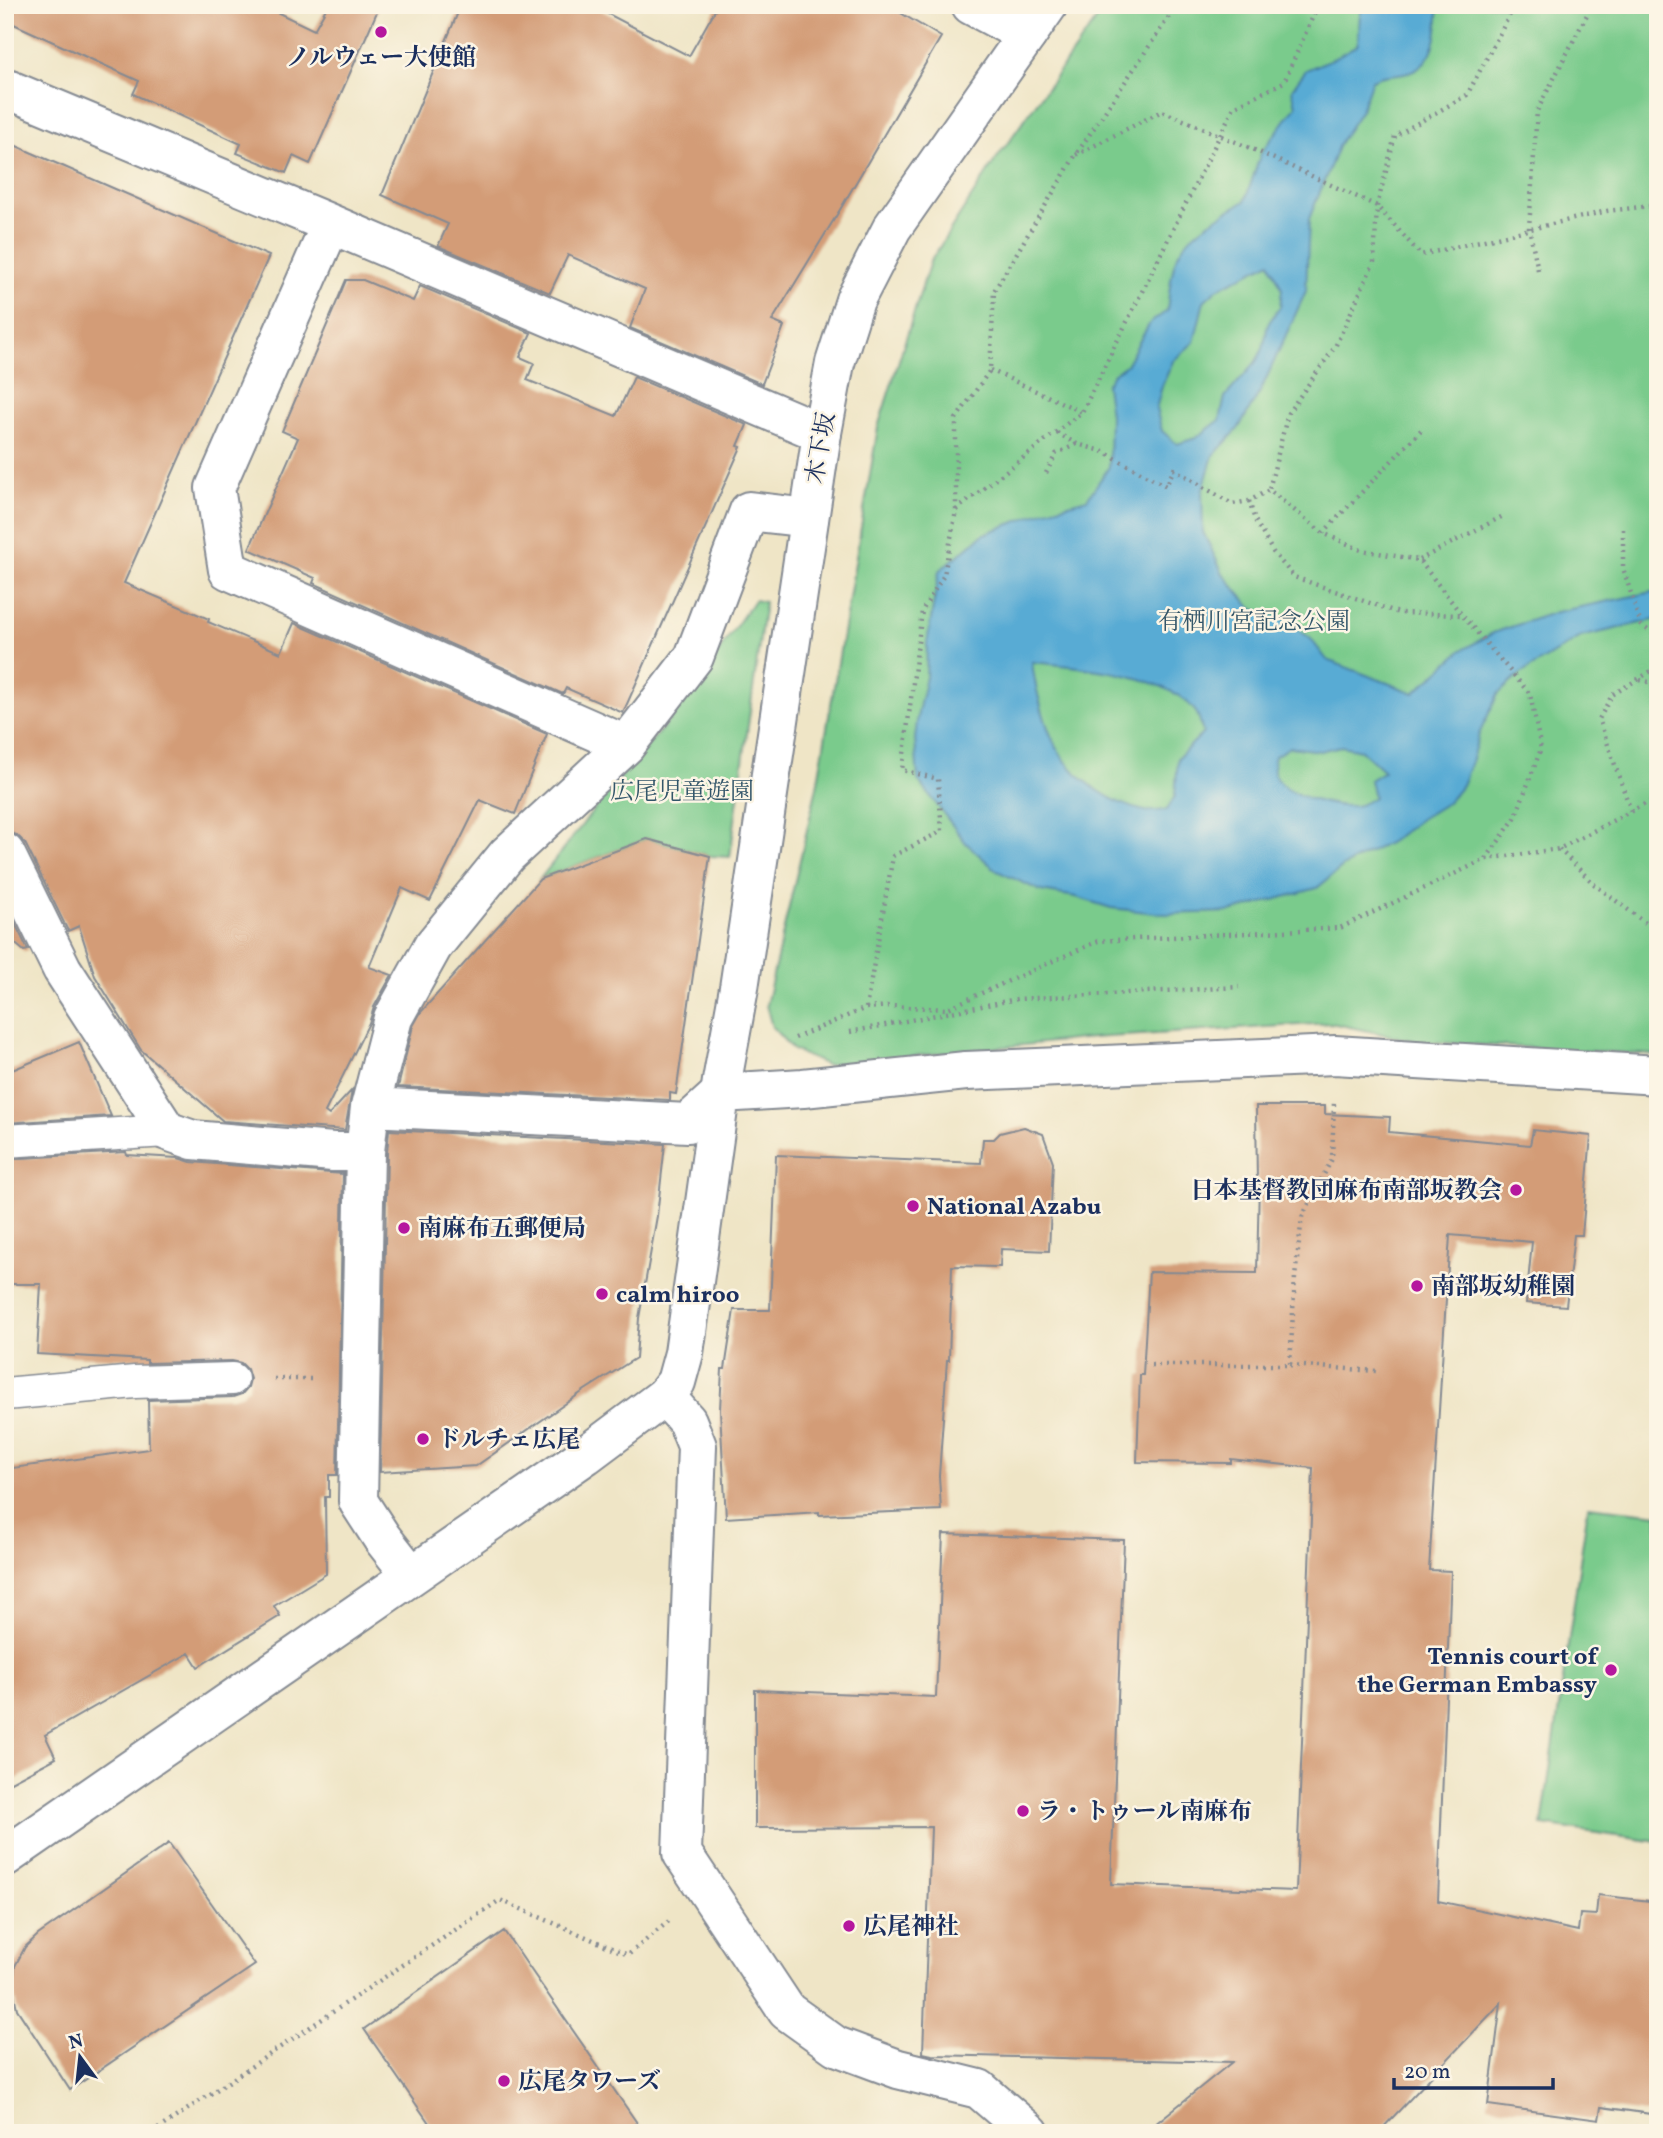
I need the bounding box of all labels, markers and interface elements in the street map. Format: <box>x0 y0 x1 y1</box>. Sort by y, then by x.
marker: ノルウェー大使館 <box>373 24 389 40</box>
place label: ノルウェー大使館 <box>286 42 476 76</box>
street label: 木下坂 <box>799 410 845 487</box>
park label: 有栖川宮記念公園 <box>1158 606 1350 640</box>
park label: 広尾児童遊園 <box>610 776 754 810</box>
place label: 日本基督教団麻布南部坂教会 <box>1190 1175 1502 1209</box>
marker: 日本基督教団麻布南部坂教会 <box>1508 1182 1524 1198</box>
place label: National Azabu <box>927 1191 1102 1225</box>
marker: National Azabu <box>905 1198 921 1214</box>
place label: 南麻布五郵便局 <box>418 1213 586 1247</box>
marker: 南麻布五郵便局 <box>396 1220 412 1236</box>
place label: 南部坂幼稚園 <box>1431 1271 1575 1305</box>
marker: 南部坂幼稚園 <box>1409 1278 1425 1294</box>
place label: calm hiroo <box>616 1279 739 1313</box>
marker: calm hiroo <box>594 1286 610 1302</box>
place label: ドルチェ広尾 <box>437 1424 580 1458</box>
marker: ドルチェ広尾 <box>415 1431 431 1447</box>
place label: Tennis court of the German Embassy <box>1357 1641 1600 1703</box>
marker: Tennis court of the German Embassy <box>1603 1662 1619 1678</box>
place label: ラ・トゥール南麻布 <box>1037 1796 1252 1830</box>
marker: ラ・トゥール南麻布 <box>1015 1803 1031 1819</box>
place label: 広尾神社 <box>863 1911 959 1945</box>
marker: 広尾神社 <box>841 1918 857 1934</box>
north arrow <box>46 2022 116 2092</box>
text: N <box>66 2028 86 2057</box>
scale bar <box>1394 2047 1553 2091</box>
text: 20 m <box>1404 2058 1450 2087</box>
place label: 広尾タワーズ <box>518 2066 661 2100</box>
marker: 広尾タワーズ <box>496 2073 512 2089</box>

